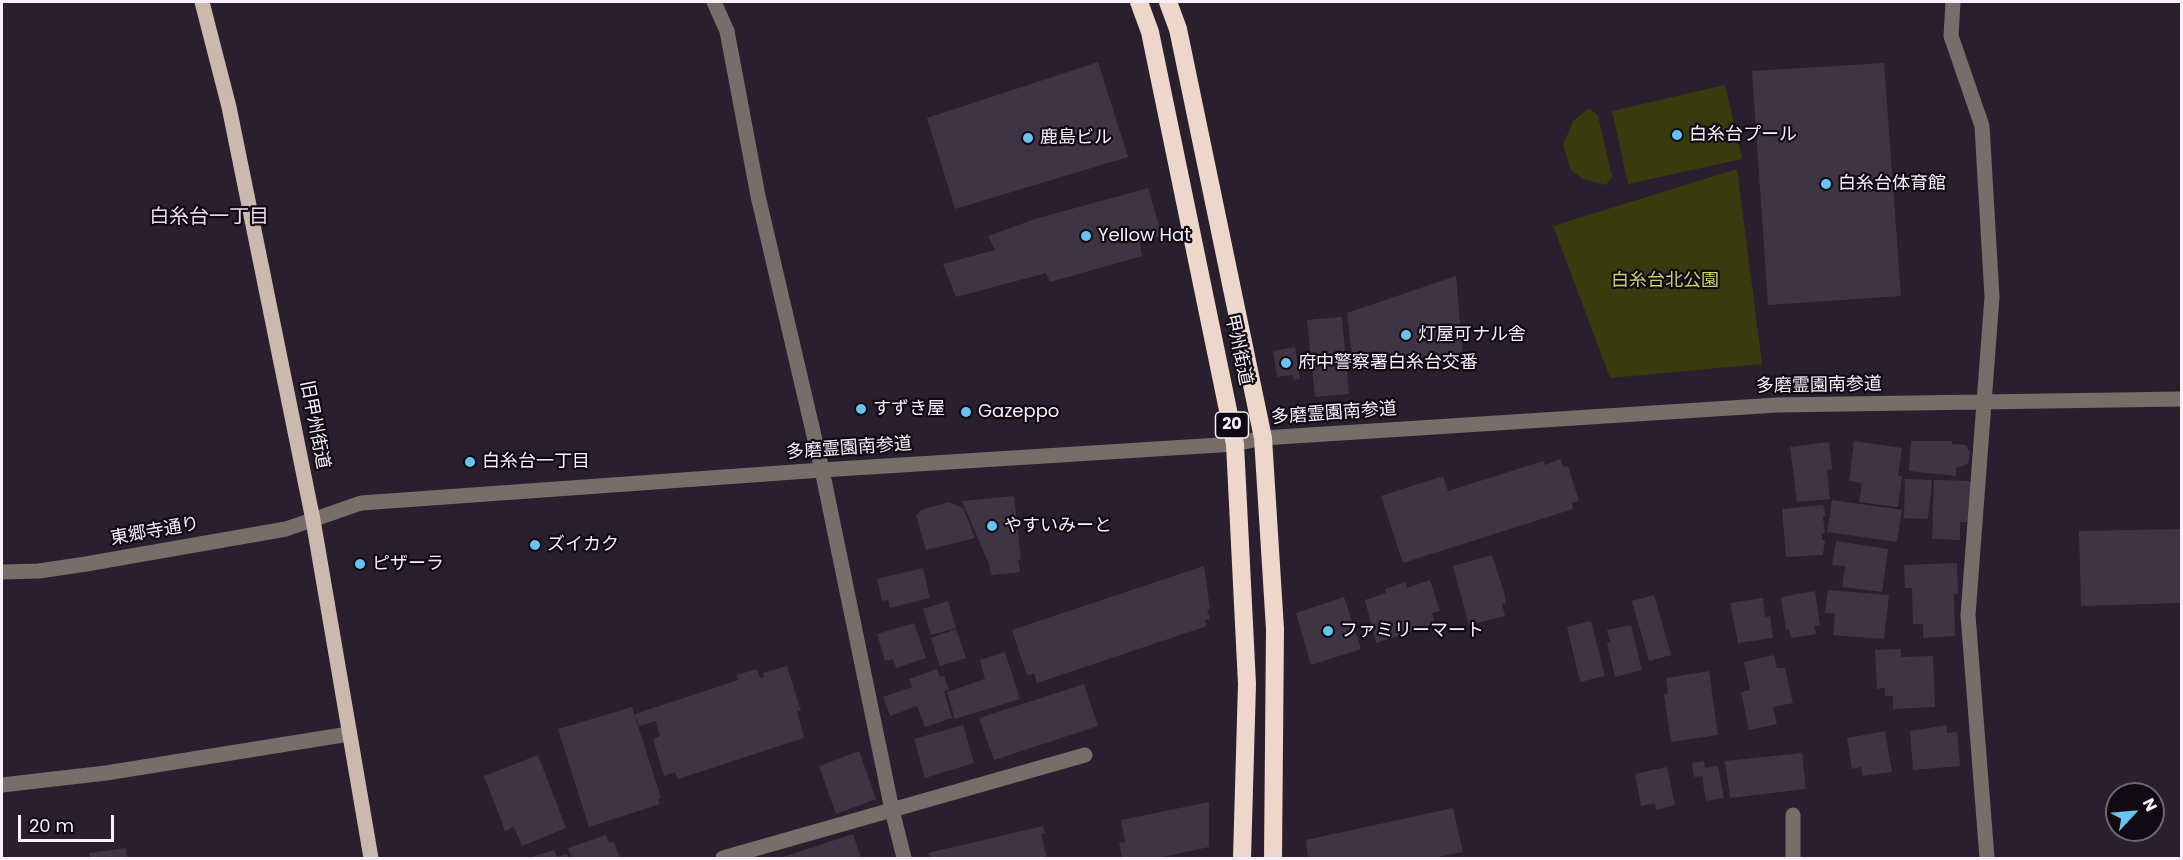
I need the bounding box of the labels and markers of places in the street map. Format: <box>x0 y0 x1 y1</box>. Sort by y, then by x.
place label: 白糸台プール <box>1689 124 1797 146</box>
place label: 鹿島ビル <box>1040 127 1112 149</box>
marker: 白糸台プール <box>1670 128 1684 142</box>
marker: 鹿島ビル <box>1021 131 1035 145</box>
place label: 白糸台体育館 <box>1838 173 1946 195</box>
marker: 白糸台体育館 <box>1819 177 1833 191</box>
place label: Yellow Hat <box>1098 225 1191 247</box>
marker: Yellow Hat <box>1079 229 1093 243</box>
place label: 灯屋可ナル舎 <box>1418 324 1526 346</box>
marker: 灯屋可ナル舎 <box>1399 328 1413 342</box>
place label: 府中警察署白糸台交番 <box>1298 352 1478 374</box>
marker: 府中警察署白糸台交番 <box>1279 356 1293 370</box>
place label: すずき屋 <box>873 398 945 420</box>
place label: Gazeppo <box>978 401 1059 423</box>
marker: すずき屋 <box>854 402 868 416</box>
marker: Gazeppo <box>959 405 973 419</box>
place label: 白糸台一丁目 <box>482 451 590 473</box>
marker: 白糸台一丁目 <box>463 455 477 469</box>
place label: やすいみーと <box>1004 515 1112 537</box>
marker: やすいみーと <box>985 519 999 533</box>
place label: ズイカク <box>547 534 619 556</box>
marker: ズイカク <box>528 538 542 552</box>
place label: ピザーラ <box>372 553 444 575</box>
marker: ピザーラ <box>353 557 367 571</box>
place label: ファミリーマート <box>1340 620 1484 642</box>
marker: ファミリーマート <box>1321 624 1335 638</box>

